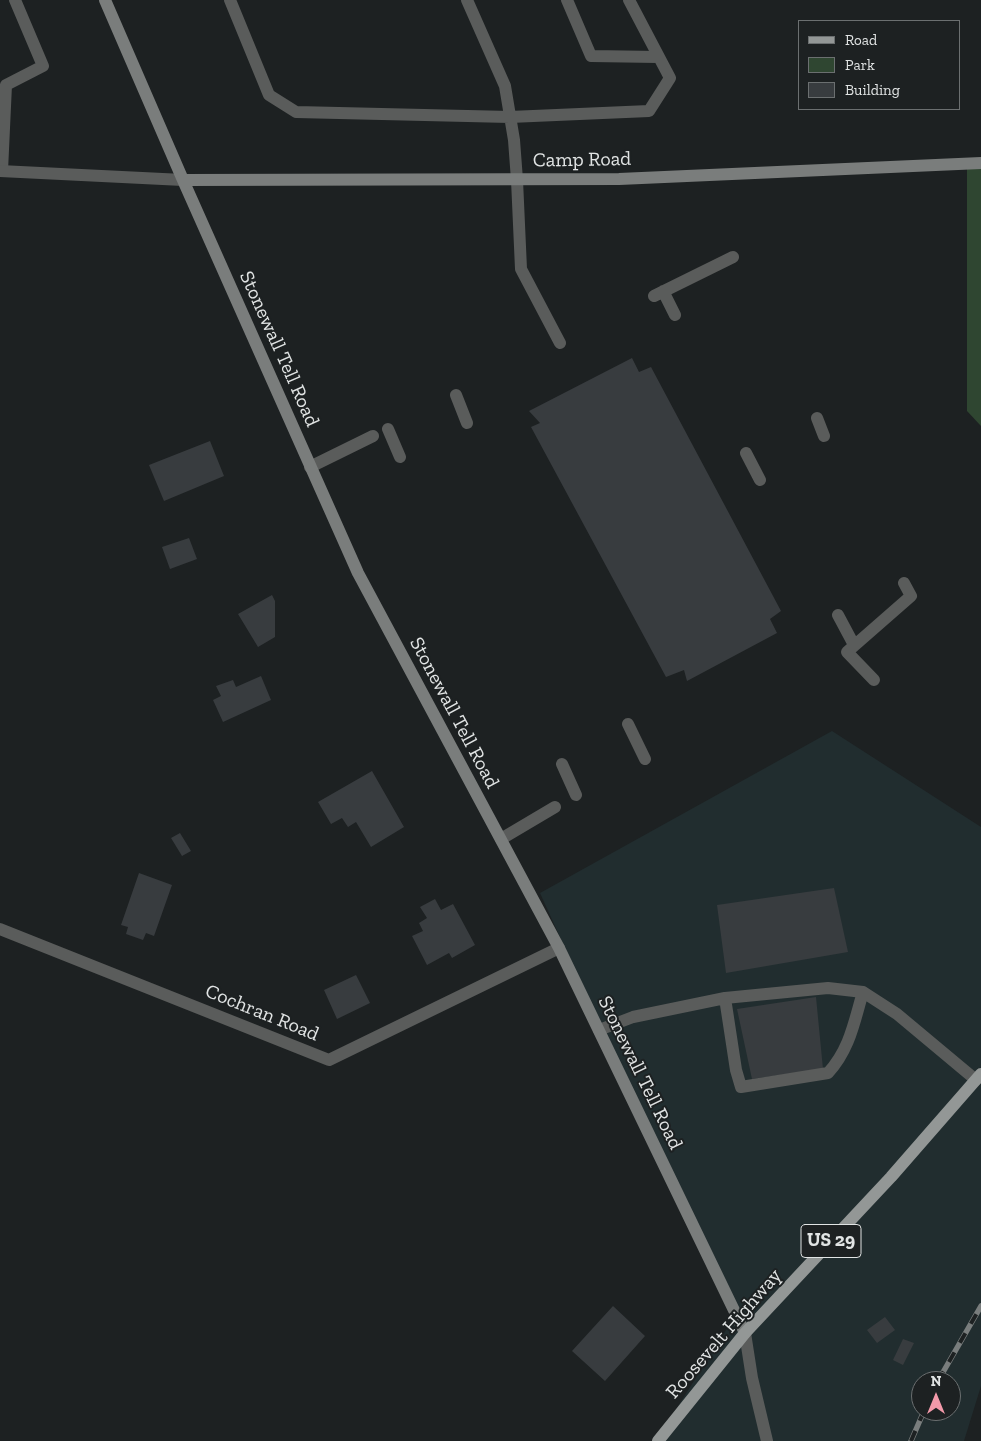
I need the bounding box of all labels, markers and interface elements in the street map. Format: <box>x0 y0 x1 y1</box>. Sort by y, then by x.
legend <box>798 20 961 110</box>
text: Road <box>845 31 877 49</box>
text: Park <box>845 56 875 74</box>
text: Building <box>845 81 900 99</box>
street label: Camp Road <box>533 147 631 173</box>
street label: Stonewall Tell Road <box>234 267 324 431</box>
street label: Stonewall Tell Road <box>404 633 504 793</box>
street label: Cochran Road <box>202 979 322 1047</box>
street label: Stonewall Tell Road <box>592 992 688 1154</box>
road number: US 29 <box>801 1224 861 1258</box>
street label: Roosevelt Highway <box>661 1264 787 1404</box>
north arrow <box>911 1371 961 1421</box>
text: N <box>931 1373 941 1390</box>

